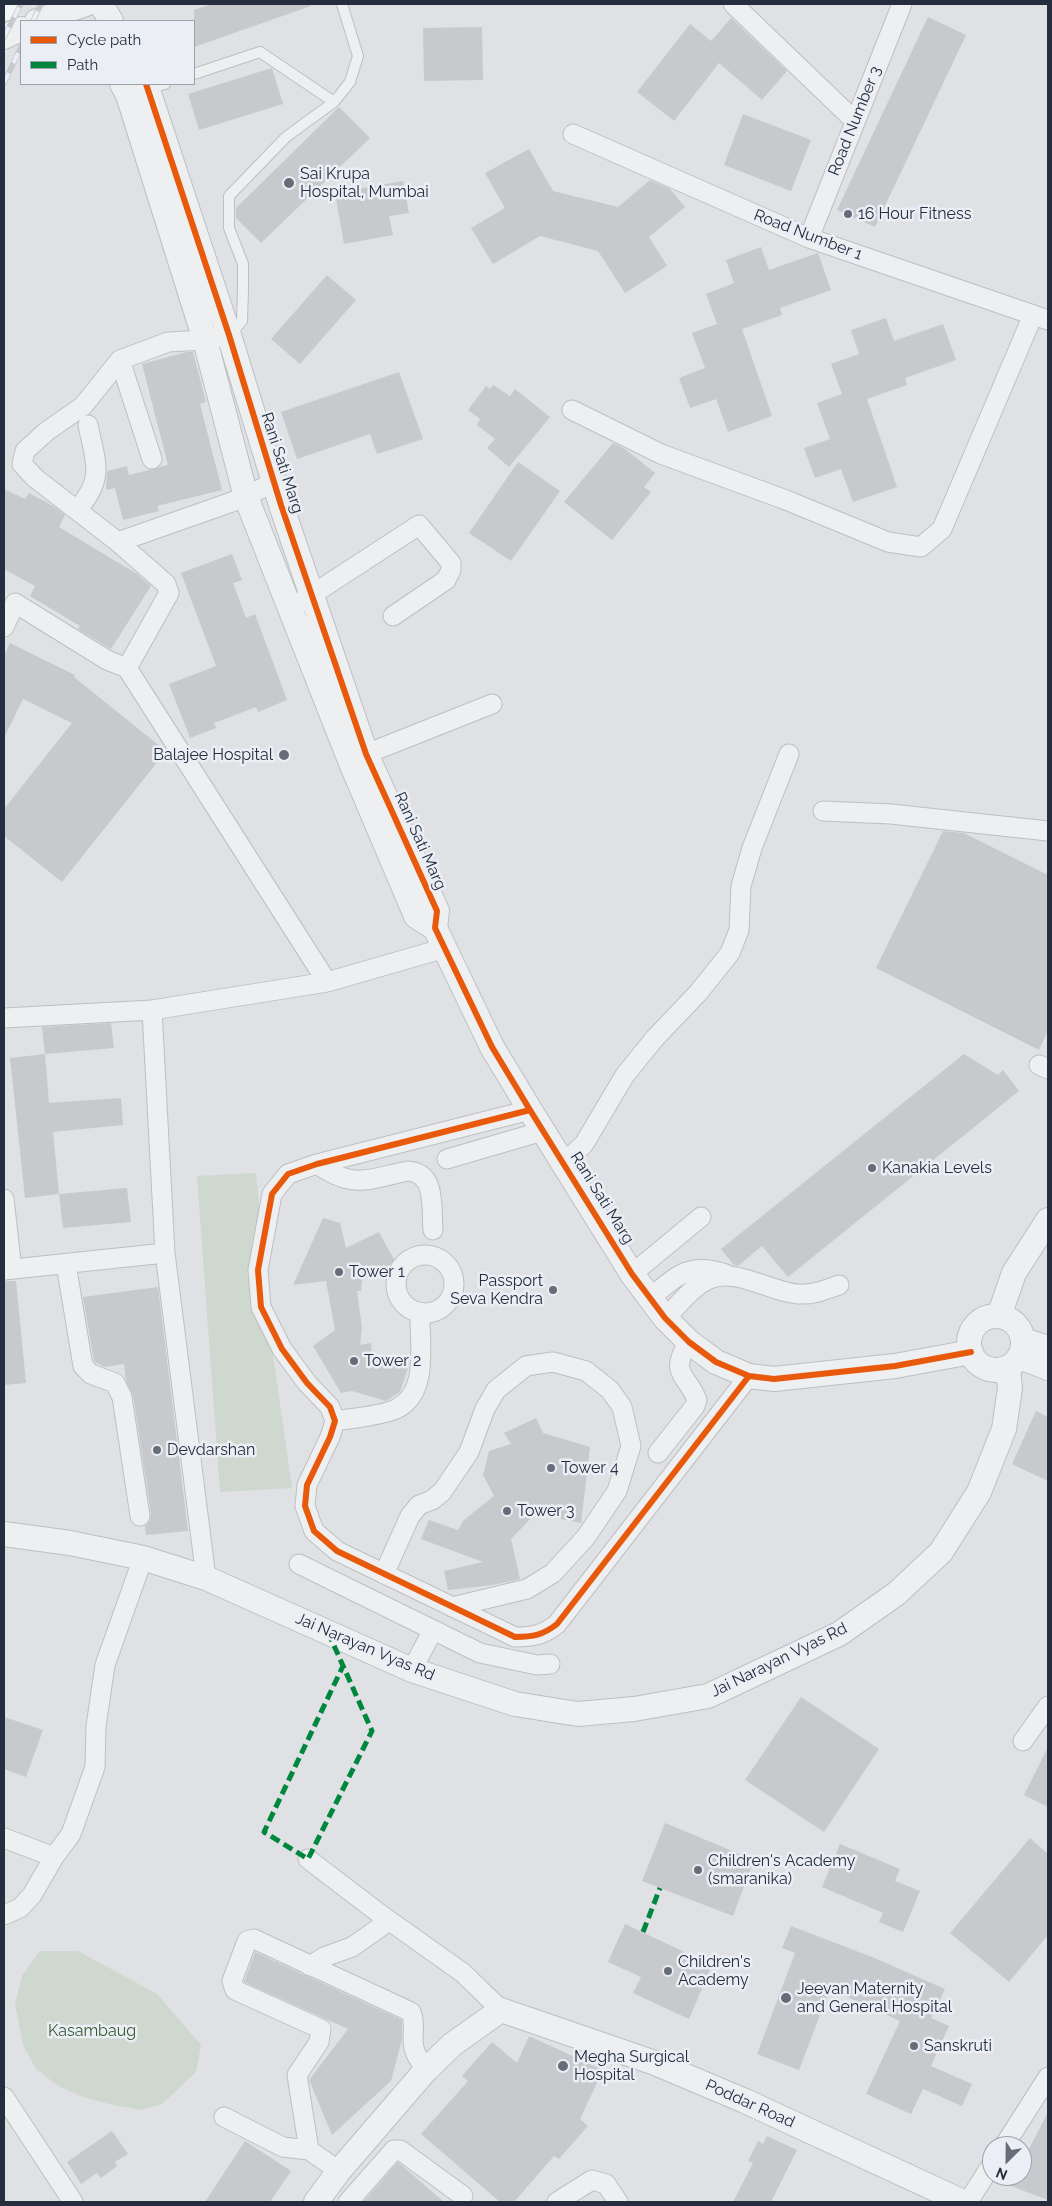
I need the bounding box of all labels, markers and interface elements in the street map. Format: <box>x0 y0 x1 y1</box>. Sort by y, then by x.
legend <box>20 20 195 85</box>
text: Cycle path <box>67 31 141 49</box>
text: Path <box>67 56 98 74</box>
street label: Road Number 3 <box>824 63 886 179</box>
place label: Sai Krupa Hospital, Mumbai <box>300 164 429 202</box>
marker: Sai Krupa Hospital, Mumbai <box>282 176 296 190</box>
place label: 16 Hour Fitness <box>858 204 971 224</box>
street label: Road Number 1 <box>751 205 865 265</box>
marker: 16 Hour Fitness <box>842 208 854 220</box>
street label: Rani Sati Marg <box>257 410 307 516</box>
place label: Balajee Hospital <box>153 745 273 765</box>
marker: Balajee Hospital <box>277 748 291 762</box>
street label: Rani Sati Marg <box>390 789 450 893</box>
street label: Rani Sati Marg <box>566 1148 638 1248</box>
place label: Kanakia Levels <box>882 1158 992 1178</box>
marker: Kanakia Levels <box>866 1162 878 1174</box>
place label: Tower 1 <box>349 1262 405 1282</box>
marker: Tower 1 <box>333 1266 345 1278</box>
place label: Passport Seva Kendra <box>450 1271 543 1309</box>
marker: Passport Seva Kendra <box>547 1284 559 1296</box>
place label: Tower 2 <box>364 1351 421 1371</box>
marker: Tower 2 <box>348 1355 360 1367</box>
place label: Devdarshan <box>167 1440 255 1460</box>
marker: Devdarshan <box>151 1444 163 1456</box>
place label: Tower 4 <box>561 1458 619 1478</box>
marker: Tower 4 <box>545 1462 557 1474</box>
place label: Tower 3 <box>517 1501 575 1521</box>
marker: Tower 3 <box>501 1505 513 1517</box>
street label: Jai Narayan Vyas Rd <box>293 1609 437 1685</box>
street label: Jai Narayan Vyas Rd <box>708 1619 850 1701</box>
place label: Children's Academy (smaranika) <box>708 1851 855 1889</box>
marker: Children's Academy (smaranika) <box>692 1864 704 1876</box>
place label: Children's Academy <box>678 1952 751 1990</box>
marker: Children's Academy <box>662 1965 674 1977</box>
place label: Jeevan Maternity and General Hospital <box>797 1979 952 2017</box>
marker: Jeevan Maternity and General Hospital <box>779 1991 793 2005</box>
park label: Kasambaug <box>48 2021 136 2041</box>
place label: Sanskruti <box>924 2036 992 2056</box>
marker: Sanskruti <box>908 2040 920 2052</box>
place label: Megha Surgical Hospital <box>574 2047 689 2085</box>
marker: Megha Surgical Hospital <box>556 2059 570 2073</box>
street label: Poddar Road <box>702 2076 798 2132</box>
north arrow <box>982 2136 1032 2186</box>
text: N <box>993 2164 1010 2183</box>

